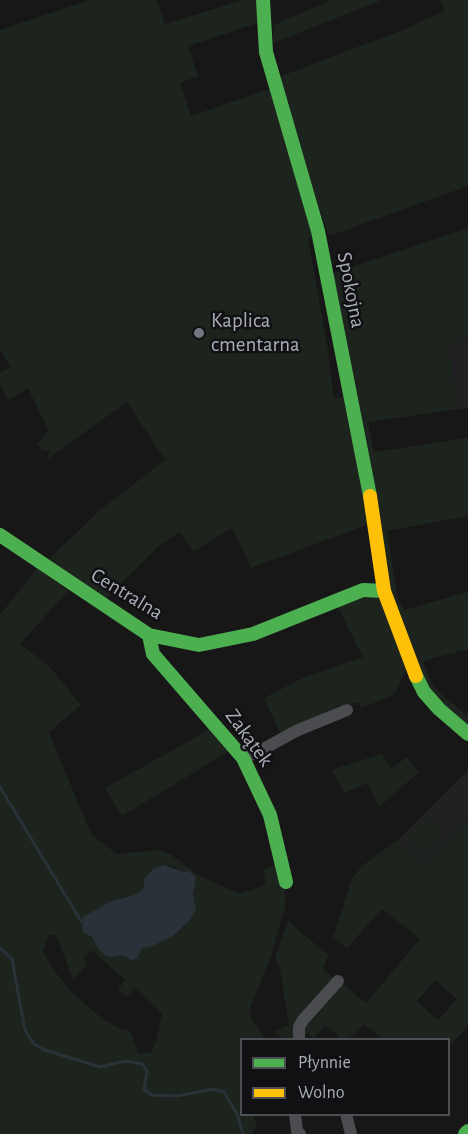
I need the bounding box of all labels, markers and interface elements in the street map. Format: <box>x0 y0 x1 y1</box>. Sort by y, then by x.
street label: Spokojna <box>331 250 371 330</box>
place label: Kaplica cmentarna <box>211 308 300 358</box>
marker: Kaplica cmentarna <box>192 326 206 340</box>
street label: Centralna <box>86 563 168 625</box>
street label: Zakątek <box>220 704 278 772</box>
legend <box>240 1038 450 1116</box>
text: Płynnie <box>298 1054 351 1072</box>
text: Wolno <box>298 1084 345 1102</box>

